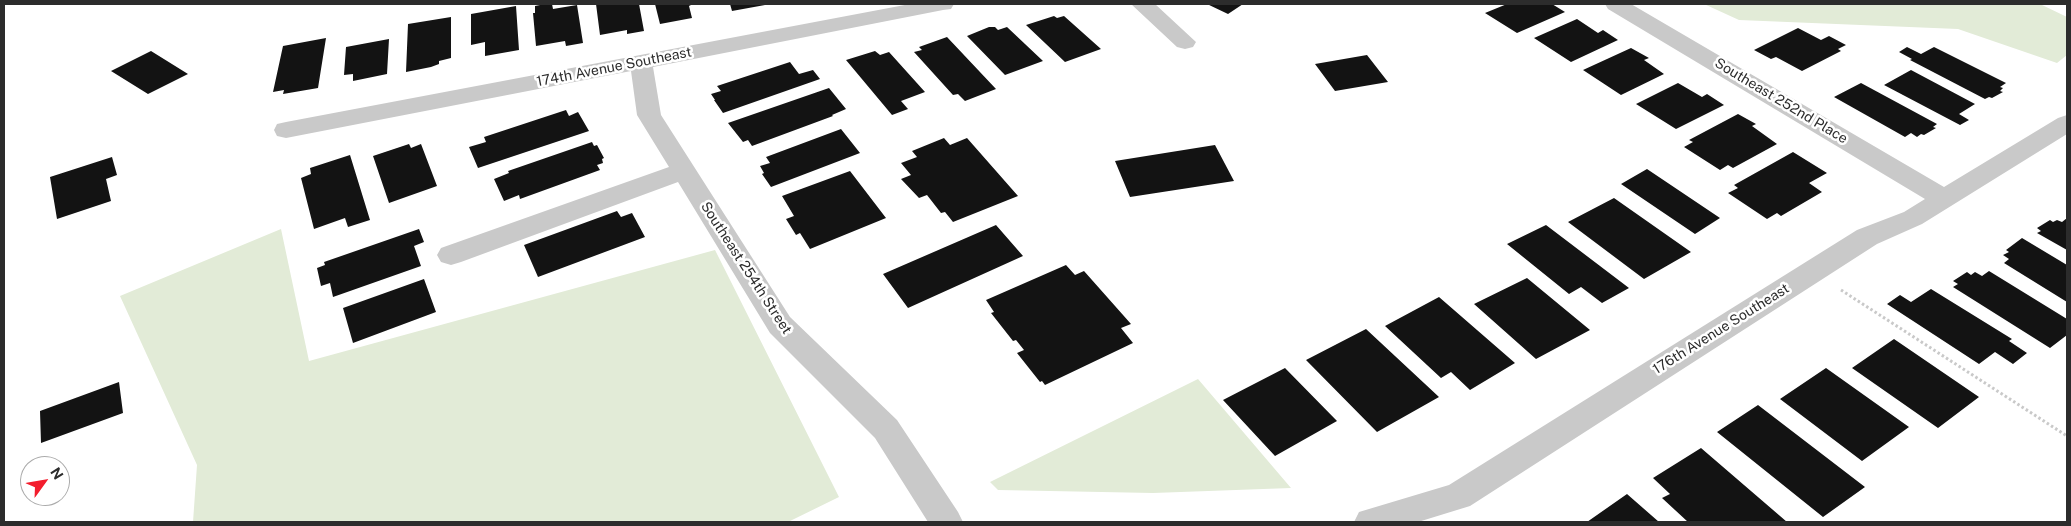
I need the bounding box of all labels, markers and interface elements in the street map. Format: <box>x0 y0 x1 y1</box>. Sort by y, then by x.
street label: 174th Avenue Southeast <box>535 44 693 90</box>
street label: Southeast 252nd Place <box>1712 55 1850 147</box>
street label: Southeast 254th Street <box>697 199 795 337</box>
street label: 176th Avenue Southeast <box>1650 280 1792 378</box>
north arrow <box>20 456 70 506</box>
text: N <box>47 465 67 482</box>

